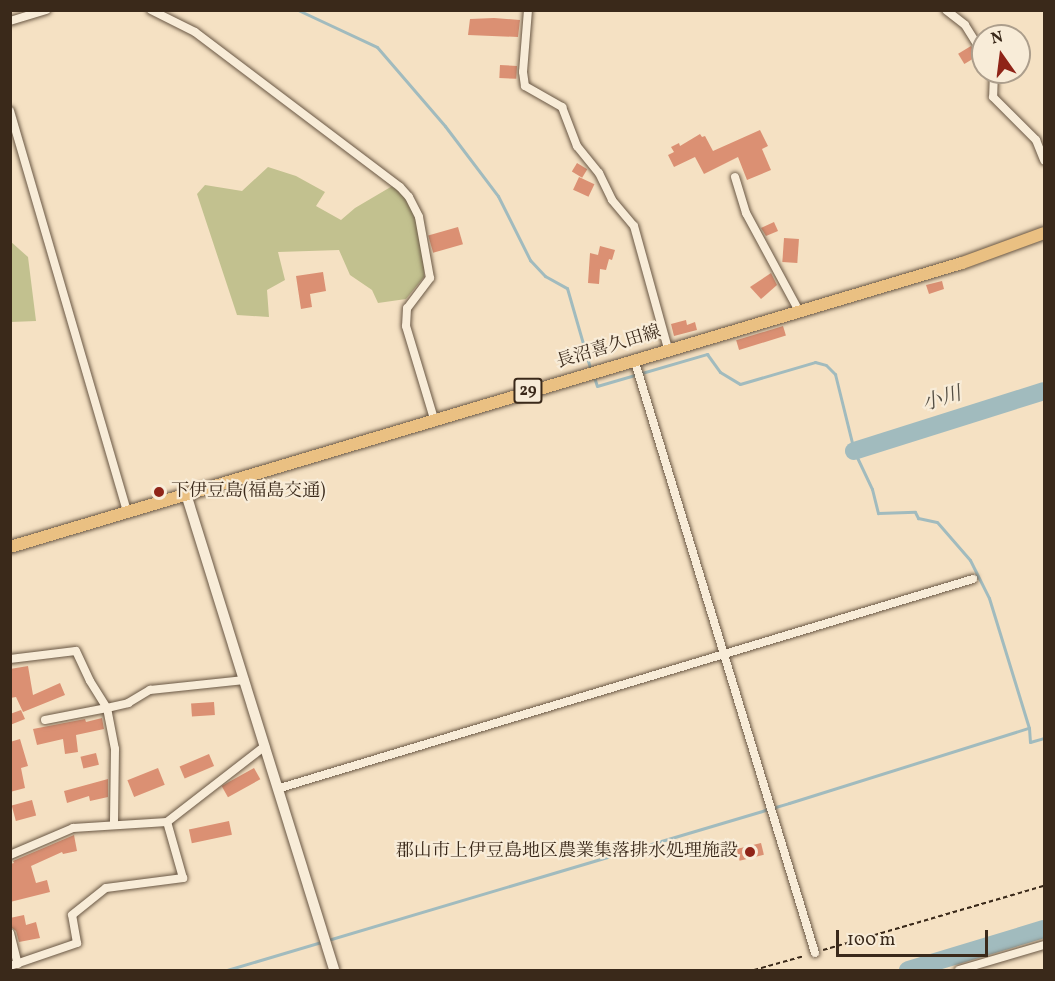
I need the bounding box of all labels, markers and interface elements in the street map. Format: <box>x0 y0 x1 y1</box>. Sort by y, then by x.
north arrow <box>971 24 1031 84</box>
text: N <box>989 26 1005 51</box>
street label: 長沼喜久田線 <box>554 322 664 374</box>
road number: 29 <box>513 378 543 404</box>
water label: 小川 <box>919 383 965 417</box>
place label: 下伊豆島(福島交通) <box>171 481 325 503</box>
marker: 下伊豆島(福島交通) <box>152 485 166 499</box>
place label: 郡山市上伊豆島地区農業集落排水処理施設 <box>396 841 738 863</box>
marker: 郡山市上伊豆島地区農業集落排水処理施設 <box>743 845 757 859</box>
scale bar <box>839 918 990 956</box>
text: 100 m <box>847 928 896 953</box>

